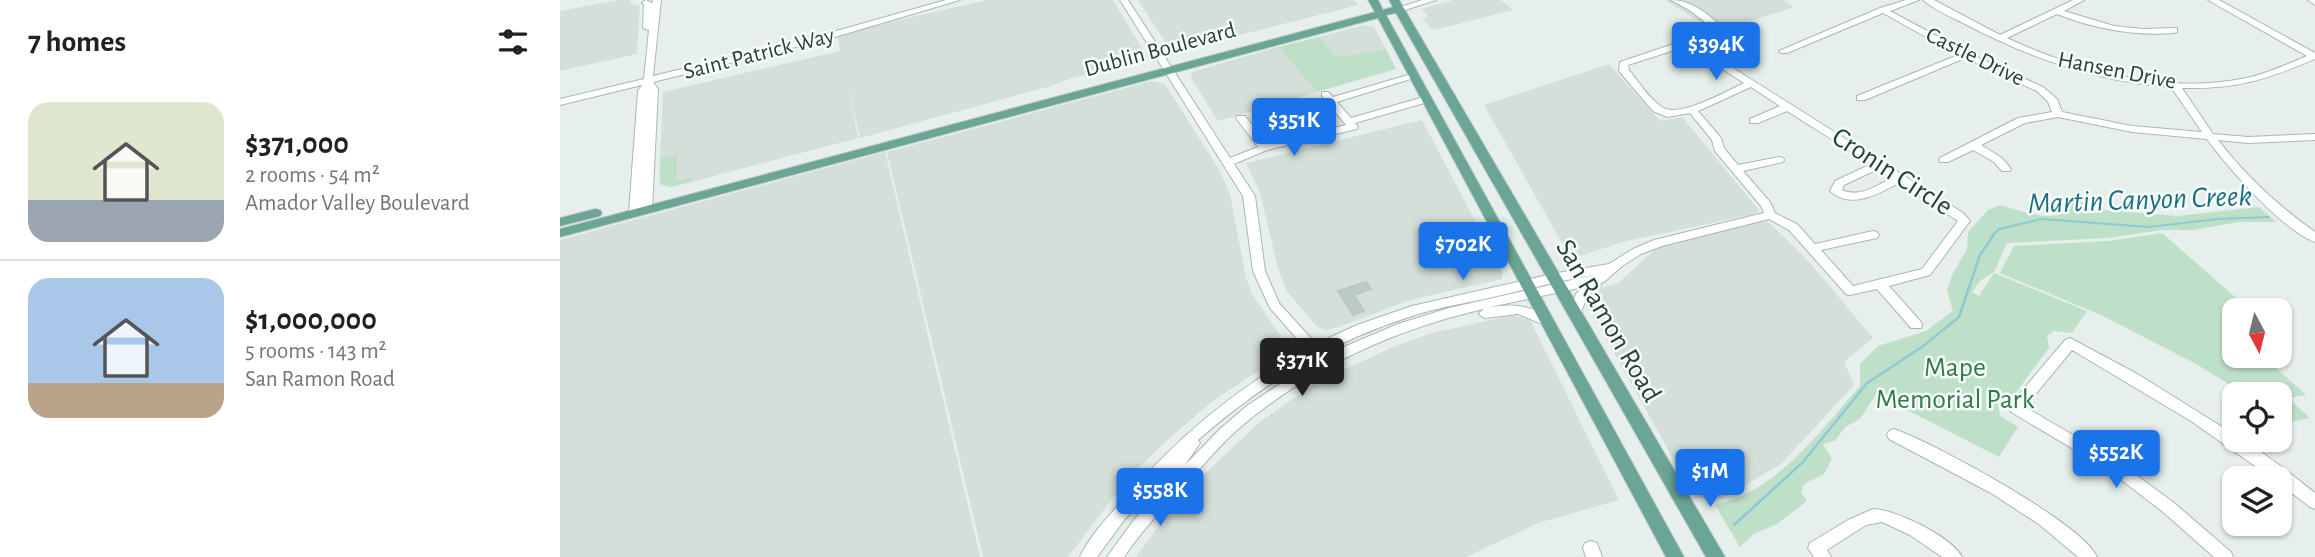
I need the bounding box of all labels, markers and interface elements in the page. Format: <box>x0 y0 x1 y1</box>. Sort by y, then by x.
street label: Dublin Boulevard <box>1082 19 1238 81</box>
pin: $394K <box>1667 22 1765 82</box>
icon: filters <box>494 23 532 61</box>
street label: Castle Drive <box>1922 23 2028 91</box>
street label: Saint Patrick Way <box>681 24 837 84</box>
text: 7 homes <box>28 27 126 57</box>
text: $394K <box>1688 33 1744 56</box>
street label: Hansen Drive <box>2056 48 2178 94</box>
pin: $351K <box>1245 99 1343 158</box>
text: $351K <box>1268 109 1320 132</box>
street label: Cronin Circle <box>1827 123 1957 221</box>
text: $371,000 <box>245 129 349 159</box>
icon: home <box>84 130 168 214</box>
text: 2 rooms · 54 m² <box>245 164 380 187</box>
water label: Martin Canyon Creek <box>2027 181 2253 219</box>
text: Amador Valley Boulevard <box>245 192 470 215</box>
pin: $702K <box>1414 222 1512 282</box>
text: $702K <box>1435 233 1491 256</box>
street label: San Ramon Road <box>1550 235 1666 407</box>
north arrow <box>2222 298 2292 368</box>
map controls <box>2222 298 2292 536</box>
text: $1,000,000 <box>245 305 377 335</box>
icon: home <box>84 306 168 390</box>
pin: $371K <box>1253 338 1351 398</box>
text: 5 rooms · 143 m² <box>245 340 387 363</box>
text: $371K <box>1276 349 1328 372</box>
park label: Mape Memorial Park <box>1876 354 2035 414</box>
text: San Ramon Road <box>245 368 395 391</box>
button: locate <box>2222 382 2292 452</box>
pin: $552K <box>2067 430 2165 490</box>
text: $552K <box>2089 441 2143 464</box>
pin: $1M <box>1676 449 1744 509</box>
text: $1M <box>1692 460 1728 483</box>
button: layers <box>2222 466 2292 536</box>
pin: $558K <box>1111 468 1209 528</box>
text: $558K <box>1133 479 1188 502</box>

